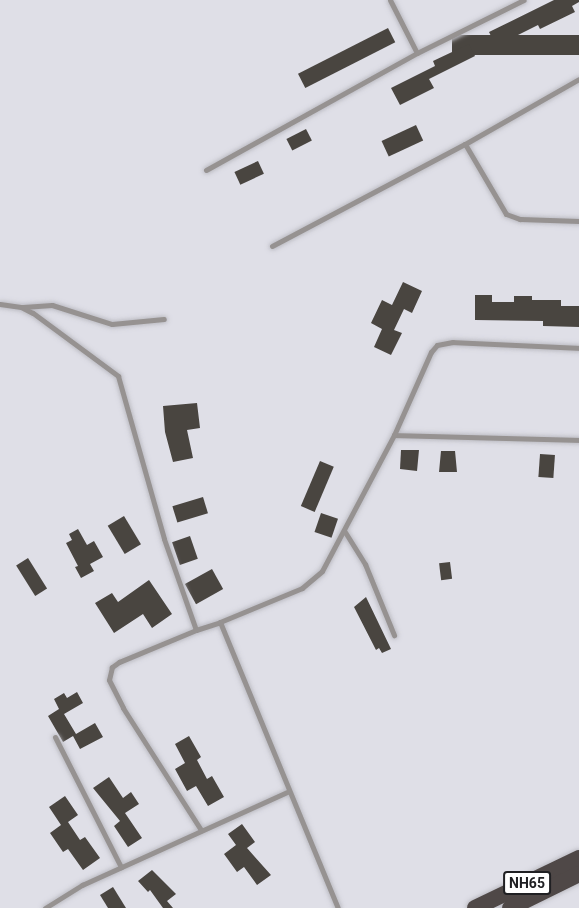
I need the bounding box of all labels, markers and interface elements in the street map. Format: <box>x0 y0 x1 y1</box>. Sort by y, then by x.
road number: NH65 <box>503 872 551 894</box>

